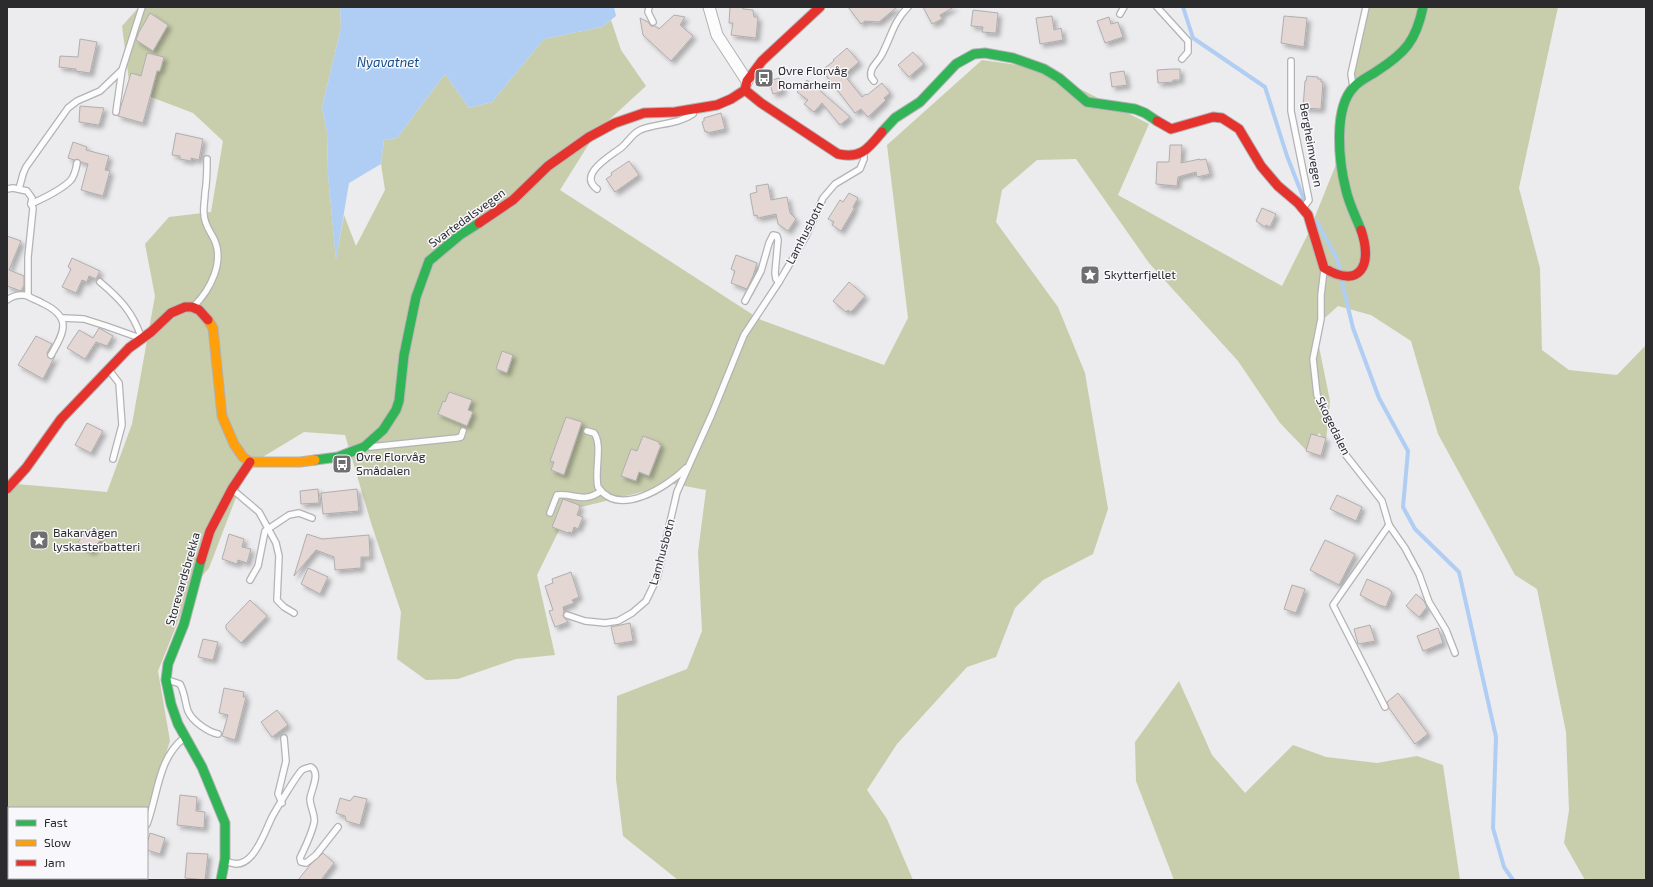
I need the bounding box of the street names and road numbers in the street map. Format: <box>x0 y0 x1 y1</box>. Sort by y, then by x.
street label: Bergheimvegen <box>1298 102 1326 188</box>
street label: Svartedalsvegen <box>425 185 507 250</box>
street label: Lamhusbotn <box>782 199 826 266</box>
street label: Skogedalen <box>1314 394 1354 457</box>
street label: Lamhusbotn <box>645 517 677 587</box>
street label: Storevardsbrekka <box>162 530 202 627</box>

